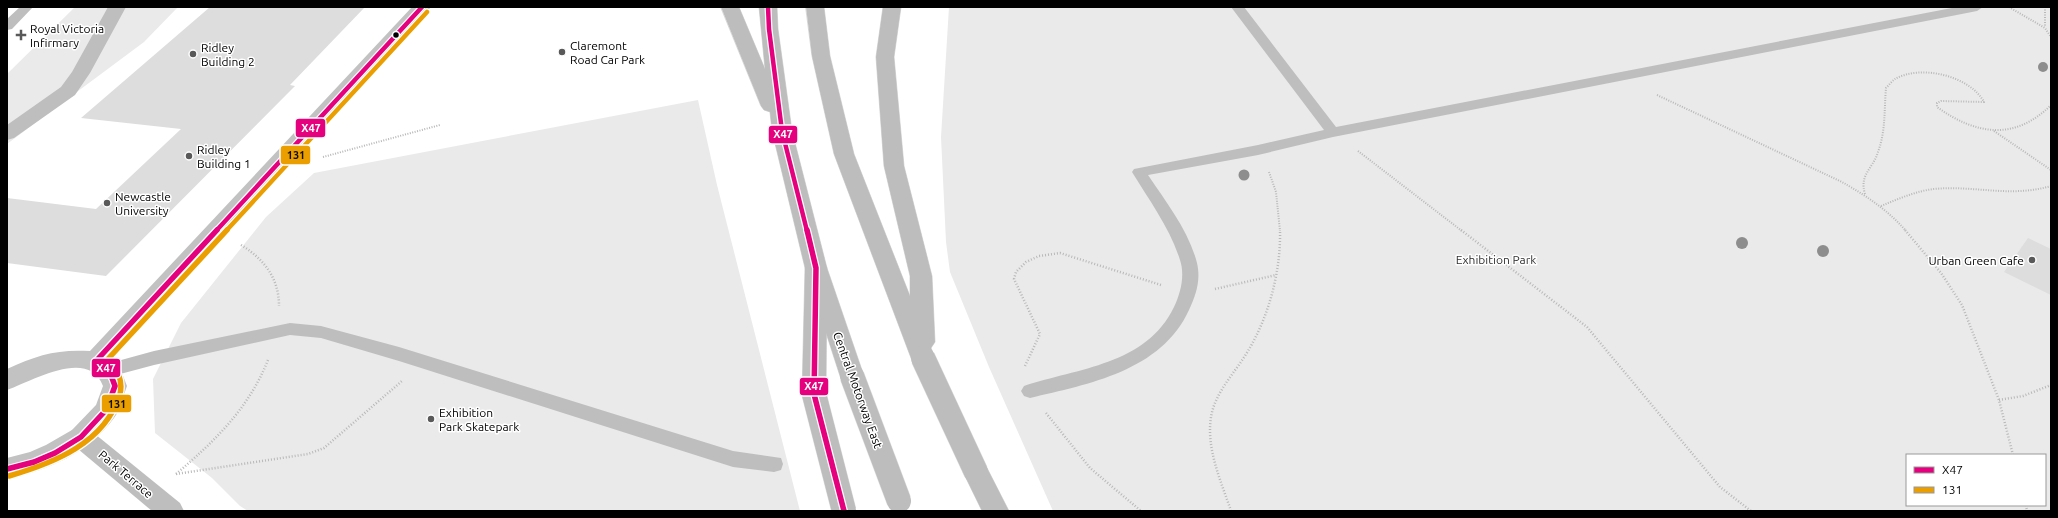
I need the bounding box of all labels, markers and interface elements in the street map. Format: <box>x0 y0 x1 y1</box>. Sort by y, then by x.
place label: Royal Victoria Infirmary <box>30 22 104 49</box>
marker: Royal Victoria Infirmary <box>15 29 27 41</box>
unlabelled marker <box>391 30 401 40</box>
place label: Claremont Road Car Park <box>570 39 645 66</box>
place label: Ridley Building 2 <box>201 41 255 68</box>
marker: Claremont Road Car Park <box>557 47 567 57</box>
marker: Ridley Building 2 <box>188 49 198 59</box>
line badge: X47 <box>295 118 326 138</box>
text: X47 <box>301 122 321 134</box>
line badge: X47 <box>768 125 798 144</box>
text: X47 <box>773 128 793 140</box>
place label: Ridley Building 1 <box>197 143 251 170</box>
line badge: 131 <box>280 145 311 165</box>
text: 131 <box>287 149 305 161</box>
marker: Ridley Building 1 <box>184 151 194 161</box>
place label: Newcastle University <box>115 190 171 217</box>
marker: Newcastle University <box>102 198 112 208</box>
park label: Exhibition Park <box>1456 253 1536 266</box>
place label: Urban Green Cafe <box>1928 254 2024 267</box>
marker: Urban Green Cafe <box>2027 255 2037 265</box>
street label: Central Motorway East <box>831 330 885 450</box>
line badge: X47 <box>91 358 121 378</box>
text: X47 <box>96 362 116 374</box>
line badge: X47 <box>799 377 829 396</box>
text: X47 <box>804 380 824 392</box>
line badge: 131 <box>101 394 132 413</box>
text: 131 <box>108 398 126 410</box>
place label: Exhibition Park Skatepark <box>439 406 519 433</box>
marker: Exhibition Park Skatepark <box>426 414 436 424</box>
street label: Park Terrace <box>96 448 156 500</box>
legend <box>1906 454 2046 506</box>
text: X47 <box>1942 463 1963 476</box>
text: 131 <box>1942 483 1962 496</box>

